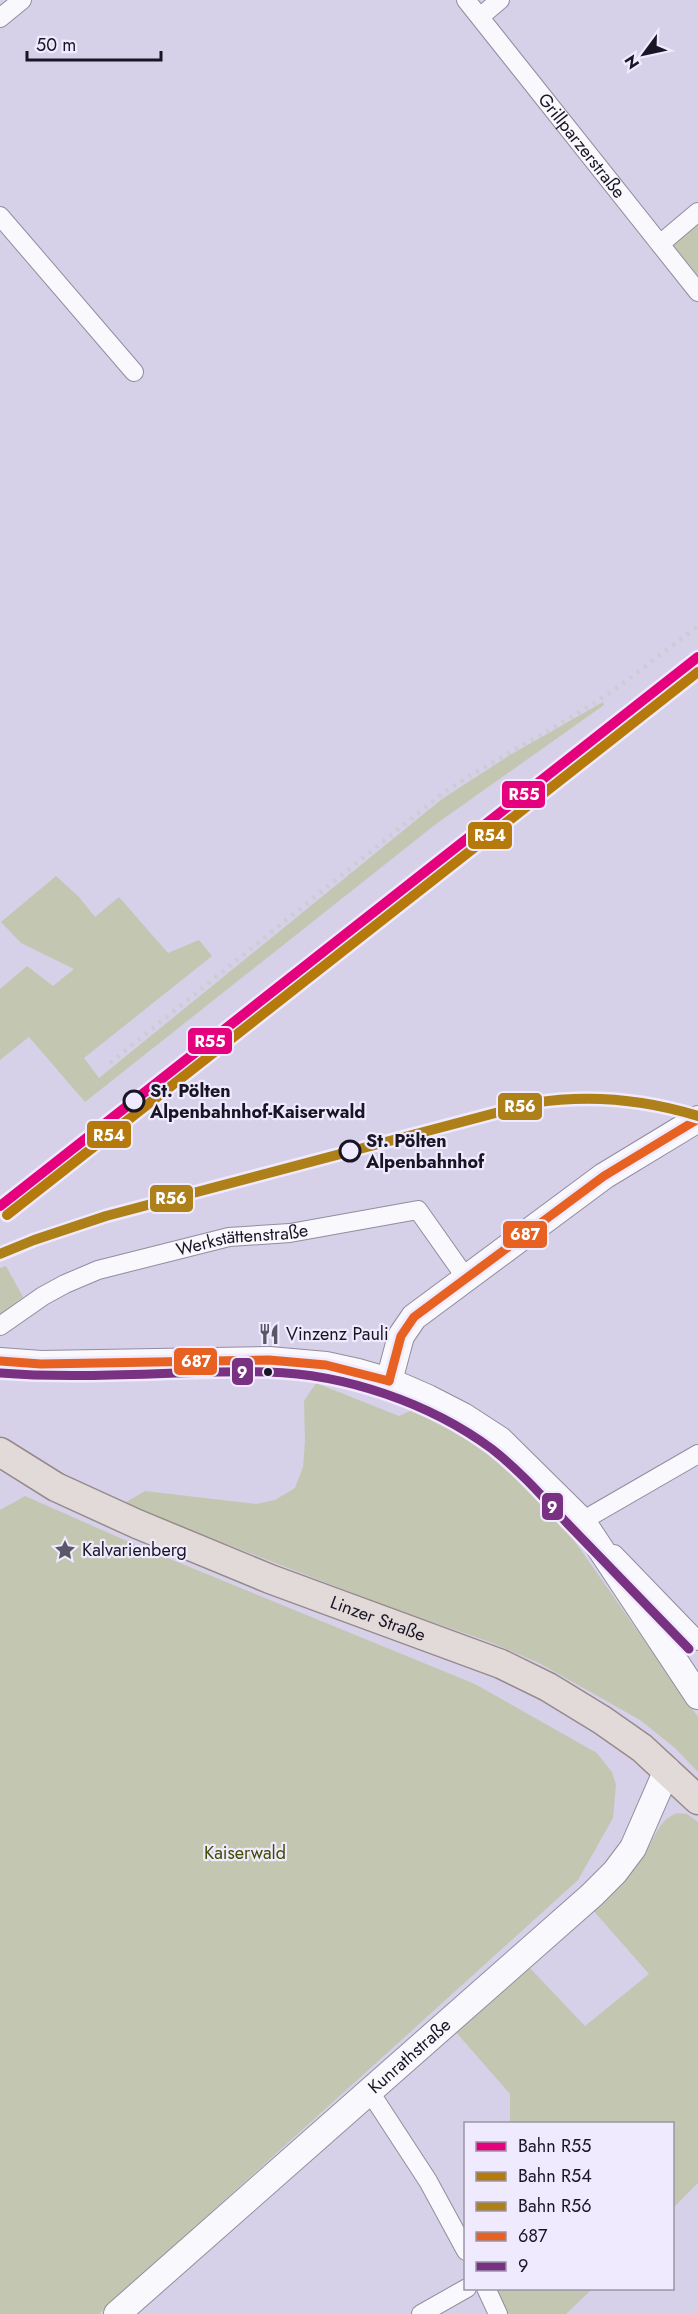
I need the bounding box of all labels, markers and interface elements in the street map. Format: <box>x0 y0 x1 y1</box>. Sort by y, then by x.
scale bar <box>27 24 160 62</box>
north arrow <box>614 24 674 84</box>
text: 50 m <box>36 32 76 58</box>
text: N <box>619 50 645 73</box>
street label: Grillparzerstraße <box>532 87 632 204</box>
line badge: R55 <box>501 780 546 809</box>
text: R55 <box>509 783 540 806</box>
line badge: R54 <box>467 821 513 850</box>
text: R54 <box>474 824 506 847</box>
line badge: R55 <box>187 1027 233 1055</box>
text: R55 <box>195 1030 226 1053</box>
place label: St. Pölten Alpenbahnhof-Kaiserwald <box>149 1078 365 1125</box>
marker: St. Pölten Alpenbahnhof-Kaiserwald <box>123 1090 145 1112</box>
line badge: R56 <box>497 1092 543 1121</box>
text: R56 <box>504 1095 536 1118</box>
line badge: R54 <box>86 1120 132 1149</box>
text: R54 <box>93 1124 125 1147</box>
place label: St. Pölten Alpenbahnhof <box>365 1128 485 1175</box>
marker: St. Pölten Alpenbahnhof <box>339 1140 361 1162</box>
line badge: R56 <box>149 1184 194 1213</box>
text: R56 <box>155 1187 187 1210</box>
street label: Werkstättenstraße <box>173 1217 310 1263</box>
line badge: 687 <box>502 1220 548 1249</box>
text: 687 <box>510 1223 540 1246</box>
place label: Vinzenz Pauli <box>286 1321 389 1347</box>
restaurant icon: Vinzenz Pauli <box>257 1322 281 1346</box>
line badge: 687 <box>173 1347 218 1376</box>
text: 687 <box>181 1350 211 1373</box>
line badge: 9 <box>231 1357 254 1386</box>
text: 9 <box>237 1361 247 1384</box>
unlabelled marker <box>262 1366 274 1378</box>
line badge: 9 <box>541 1492 564 1521</box>
text: 9 <box>547 1496 557 1519</box>
place label: Kalvarienberg <box>82 1537 187 1563</box>
place icon: Kalvarienberg <box>53 1538 77 1562</box>
street label: Linzer Straße <box>327 1589 429 1648</box>
park label: Kaiserwald <box>204 1840 286 1866</box>
street label: Kunrathstraße <box>362 2012 457 2100</box>
legend <box>464 2122 674 2290</box>
text: Bahn R55 <box>518 2133 591 2159</box>
text: Bahn R54 <box>518 2163 592 2189</box>
text: Bahn R56 <box>518 2193 592 2219</box>
text: 687 <box>518 2223 548 2249</box>
text: 9 <box>518 2253 528 2279</box>

